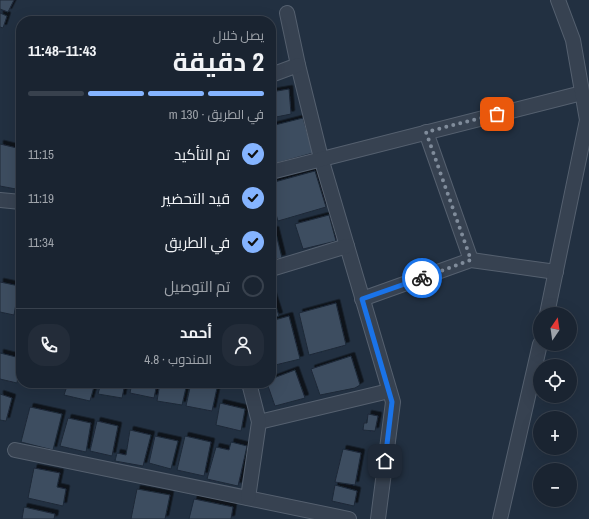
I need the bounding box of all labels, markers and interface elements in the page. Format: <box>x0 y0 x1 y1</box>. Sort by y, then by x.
text: يصل خلال <box>213 27 264 44</box>
text: 11:43–11:48 <box>28 40 96 61</box>
text: 2 دقيقة <box>173 44 264 79</box>
pin <box>480 97 514 131</box>
icon: bag <box>486 103 508 125</box>
text: في الطريق · 130 m <box>169 106 264 123</box>
icon: check <box>242 143 264 165</box>
text: تم التأكيد <box>174 144 230 165</box>
text: 11:15 <box>28 146 54 163</box>
icon: check <box>242 187 264 209</box>
text: قيد التحضير <box>162 188 230 209</box>
text: 11:19 <box>28 190 54 207</box>
icon: check <box>242 231 264 253</box>
text: في الطريق <box>165 232 230 253</box>
text: 11:34 <box>28 234 54 251</box>
courier <box>402 258 442 298</box>
icon: bike <box>411 267 433 289</box>
text: تم التوصيل <box>164 276 230 297</box>
north arrow <box>533 307 577 351</box>
map controls <box>533 307 577 507</box>
text: أحمد <box>180 322 212 343</box>
button: phone <box>28 324 70 366</box>
button: person <box>222 324 264 366</box>
text: المندوب · 4.8 <box>144 351 212 368</box>
button: locate <box>533 359 577 403</box>
button: + <box>533 411 577 455</box>
pin <box>368 444 402 478</box>
icon: home <box>374 450 396 472</box>
button: − <box>533 463 577 507</box>

